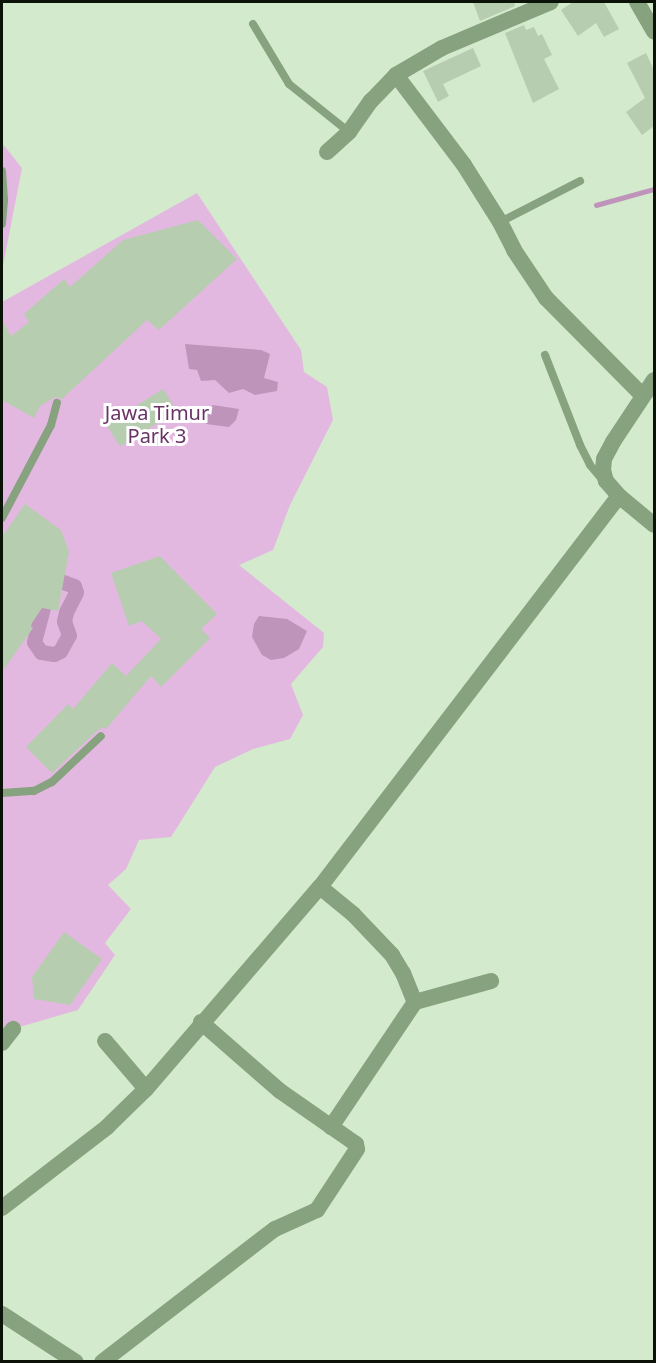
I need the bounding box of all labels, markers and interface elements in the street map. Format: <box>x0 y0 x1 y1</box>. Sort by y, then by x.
park label: Jawa Timur Park 3 <box>105 400 209 447</box>

